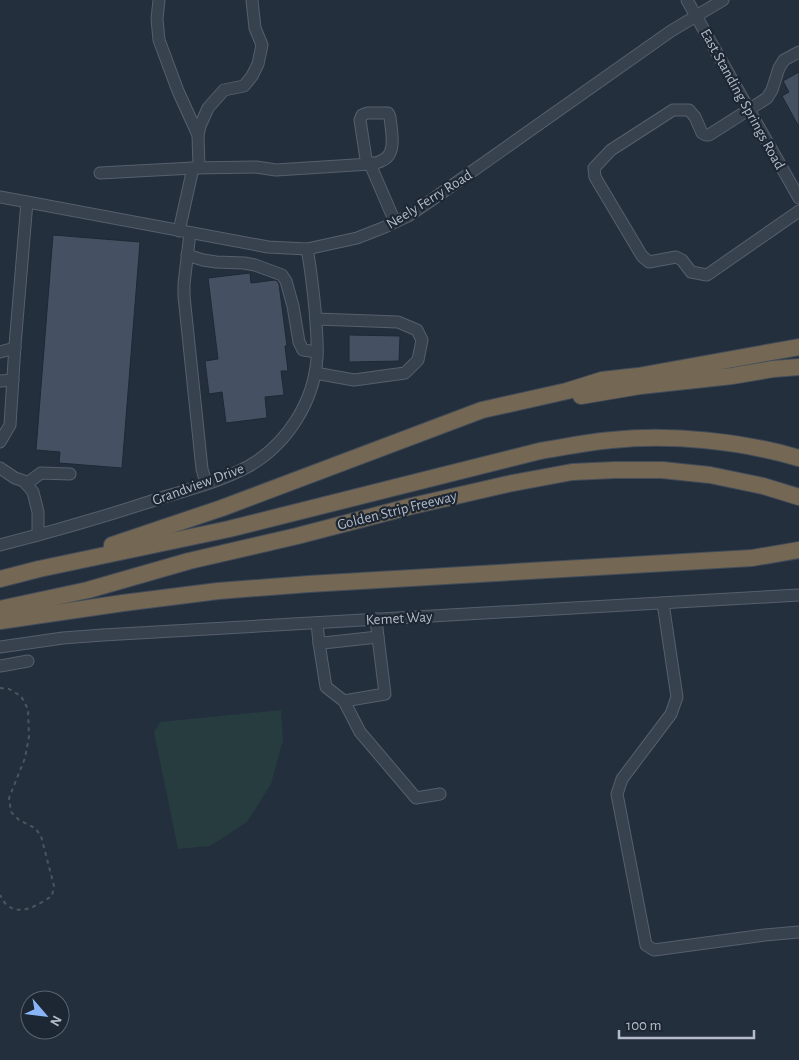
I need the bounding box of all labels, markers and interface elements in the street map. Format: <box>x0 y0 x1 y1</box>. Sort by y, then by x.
street label: East Standing Springs Road <box>698 27 788 172</box>
street label: Neely Ferry Road <box>384 167 475 232</box>
street label: Grandview Drive <box>150 461 246 508</box>
street label: Golden Strip Freeway <box>336 488 459 533</box>
street label: Kemet Way <box>365 609 433 628</box>
north arrow <box>20 990 70 1040</box>
scale bar <box>619 1008 754 1040</box>
text: N <box>47 1013 64 1028</box>
text: 100 m <box>626 1018 661 1033</box>

